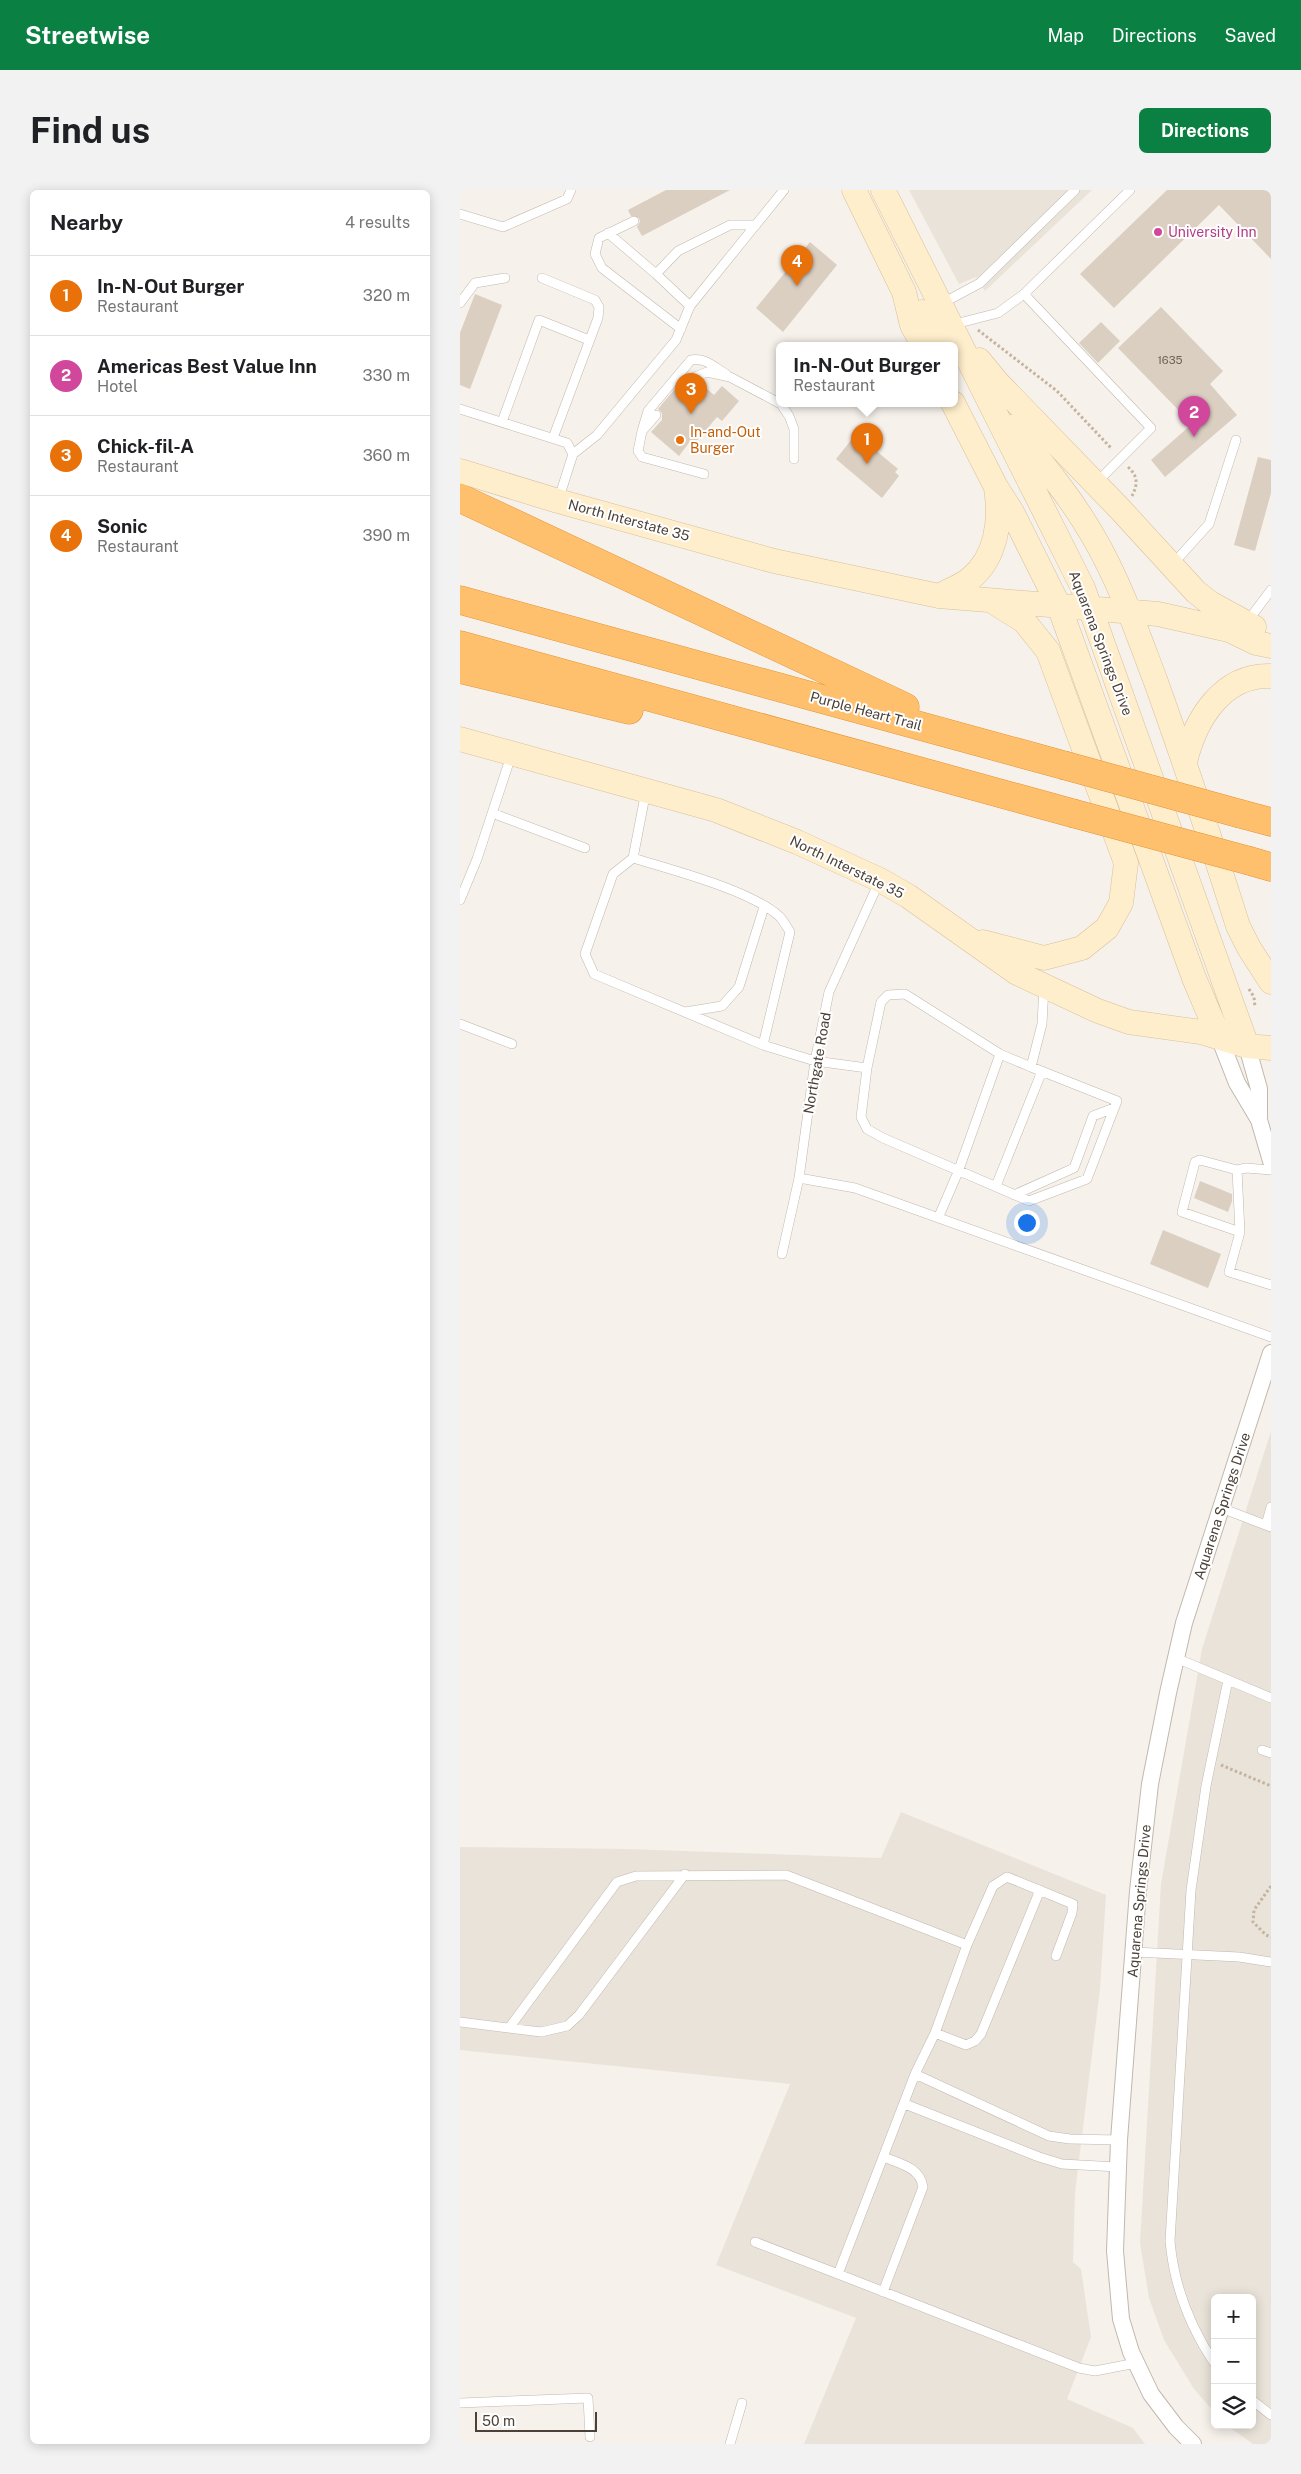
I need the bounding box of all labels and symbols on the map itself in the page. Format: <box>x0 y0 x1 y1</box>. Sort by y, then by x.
place label: University Inn <box>1168 224 1257 240</box>
marker: University Inn <box>1152 226 1164 238</box>
pin: 4 <box>781 245 813 286</box>
house number: 1635 <box>1157 354 1183 366</box>
pin: 3 <box>675 373 707 414</box>
pin: 2 <box>1178 396 1210 437</box>
pin: 1 <box>851 423 883 464</box>
place label: In-and-Out Burger <box>690 424 761 456</box>
marker: In-and-Out Burger <box>674 434 686 446</box>
street label: North Interstate 35 <box>567 496 691 544</box>
street label: Aquarena Springs Drive <box>1066 568 1136 718</box>
street label: Purple Heart Trail <box>808 688 924 734</box>
street label: North Interstate 35 <box>787 832 907 902</box>
street label: Northgate Road <box>800 1011 834 1115</box>
your location <box>1014 1210 1040 1236</box>
street label: Aquarena Springs Drive <box>1191 1430 1253 1582</box>
street label: Aquarena Springs Drive <box>1124 1824 1154 1978</box>
scale bar <box>475 2409 598 2432</box>

